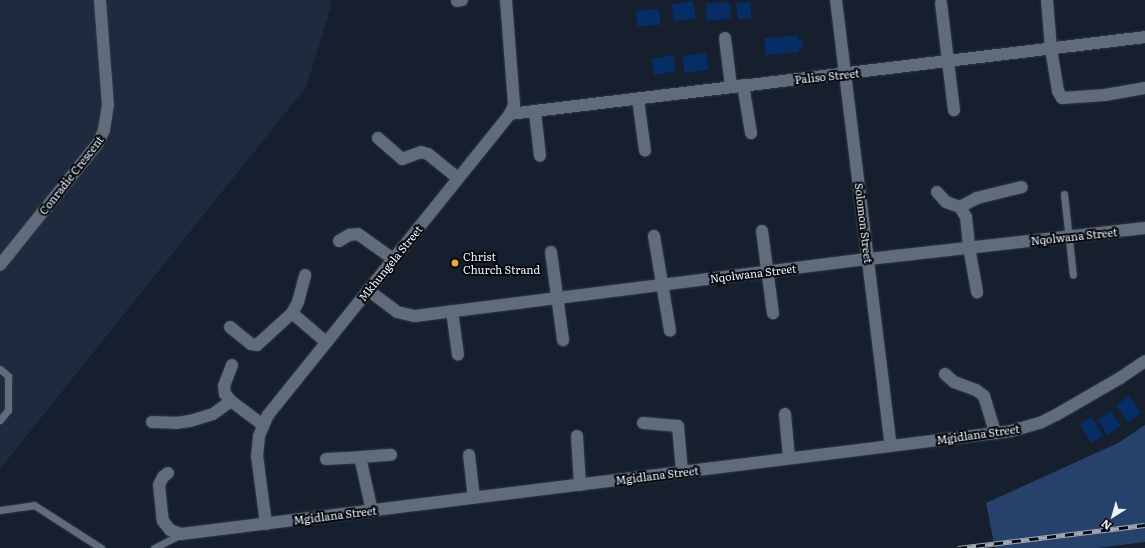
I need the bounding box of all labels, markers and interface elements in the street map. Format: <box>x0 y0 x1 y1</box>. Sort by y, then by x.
street label: Paliso Street <box>794 66 860 86</box>
street label: Conradie Crescent <box>36 133 106 217</box>
street label: Solomon Street <box>853 182 875 264</box>
street label: Mkhungela Street <box>355 223 425 303</box>
street label: Nqolwana Street <box>1030 225 1118 247</box>
place label: Christ Church Strand <box>463 250 540 276</box>
marker: Christ Church Strand <box>450 258 460 268</box>
street label: Nqolwana Street <box>709 261 797 285</box>
street label: Mgidlana Street <box>936 422 1020 446</box>
street label: Mgidlana Street <box>615 463 699 487</box>
north arrow <box>1093 496 1133 536</box>
street label: Mgidlana Street <box>293 503 377 527</box>
text: N <box>1097 516 1114 535</box>

